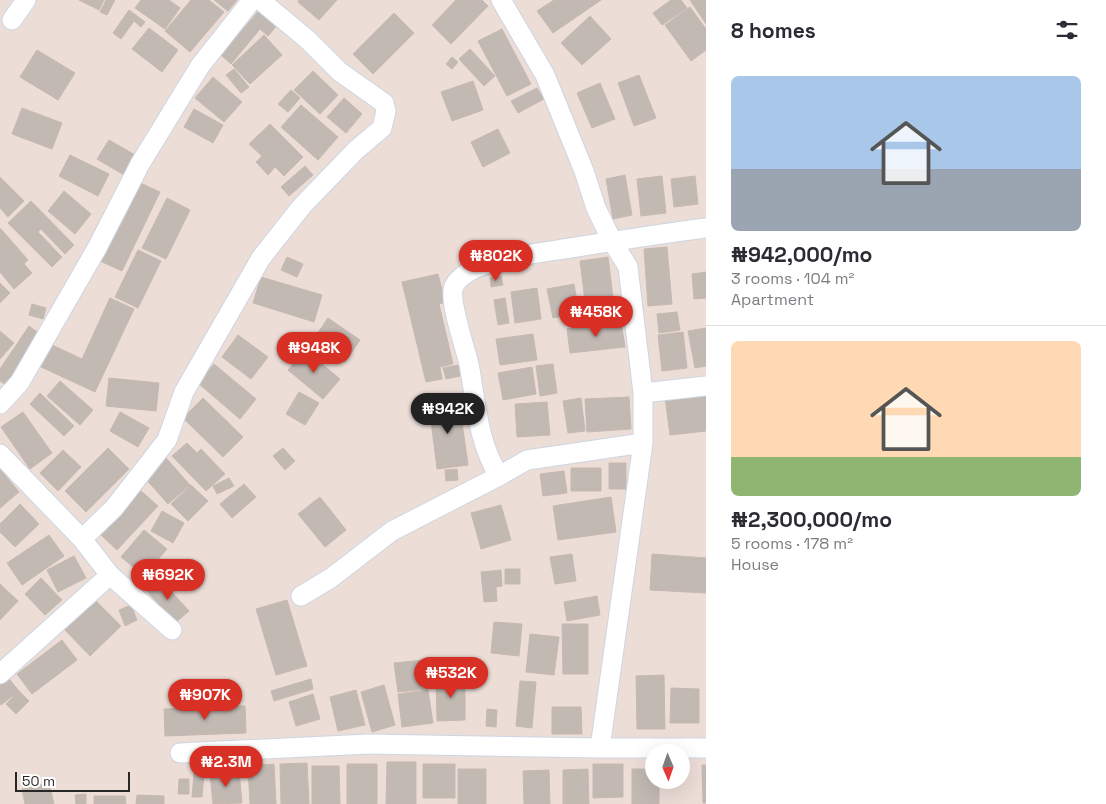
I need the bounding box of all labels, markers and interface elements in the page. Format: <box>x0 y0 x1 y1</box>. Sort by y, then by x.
icon: filters <box>1053 16 1081 44</box>
text: 8 homes <box>731 17 816 44</box>
icon: home <box>861 108 951 198</box>
pin: ₦802K <box>461 240 531 282</box>
text: ₦942,000/mo <box>731 241 872 268</box>
text: ₦802K <box>470 245 522 266</box>
text: 3 rooms · 104 m² <box>731 268 854 289</box>
text: Apartment <box>731 289 814 310</box>
pin: ₦458K <box>561 296 631 338</box>
text: ₦458K <box>570 301 622 322</box>
pin: ₦948K <box>279 332 349 374</box>
text: ₦948K <box>288 337 340 358</box>
icon: home <box>861 374 951 464</box>
pin: ₦942K <box>413 392 483 435</box>
text: ₦942K <box>422 398 474 419</box>
text: ₦2,300,000/mo <box>731 506 892 533</box>
text: 5 rooms · 178 m² <box>731 533 853 554</box>
text: House <box>731 554 779 575</box>
pin: ₦692K <box>133 558 203 601</box>
text: ₦692K <box>142 564 194 585</box>
pin: ₦532K <box>416 656 486 699</box>
text: ₦532K <box>425 662 477 683</box>
pin: ₦907K <box>170 678 240 721</box>
text: ₦907K <box>179 684 231 705</box>
north arrow <box>645 744 690 789</box>
map controls <box>645 744 690 789</box>
pin: ₦2.3M <box>191 746 261 788</box>
text: ₦2.3M <box>200 751 252 772</box>
scale bar <box>15 769 130 792</box>
text: 50 m <box>22 772 55 790</box>

